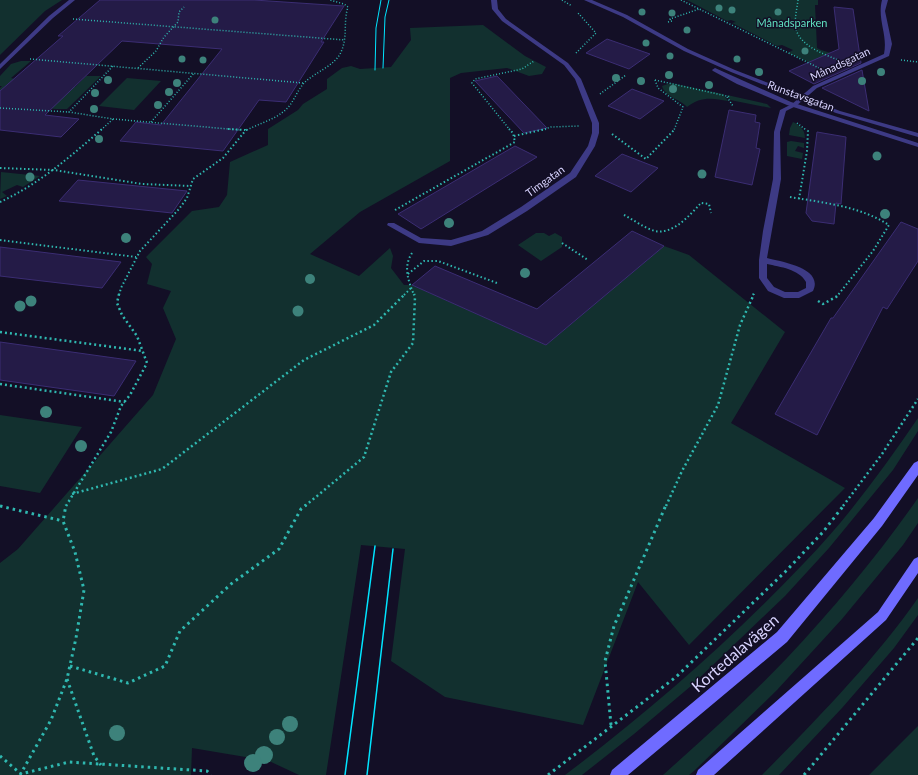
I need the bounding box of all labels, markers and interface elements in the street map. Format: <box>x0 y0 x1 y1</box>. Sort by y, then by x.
park label: Månadsparken <box>757 16 827 29</box>
street label: Månadsgatan <box>808 44 872 83</box>
street label: Runstavsgatan <box>766 77 836 114</box>
street label: Timgatan <box>523 162 567 199</box>
street label: Kortedalavägen <box>687 610 782 696</box>

